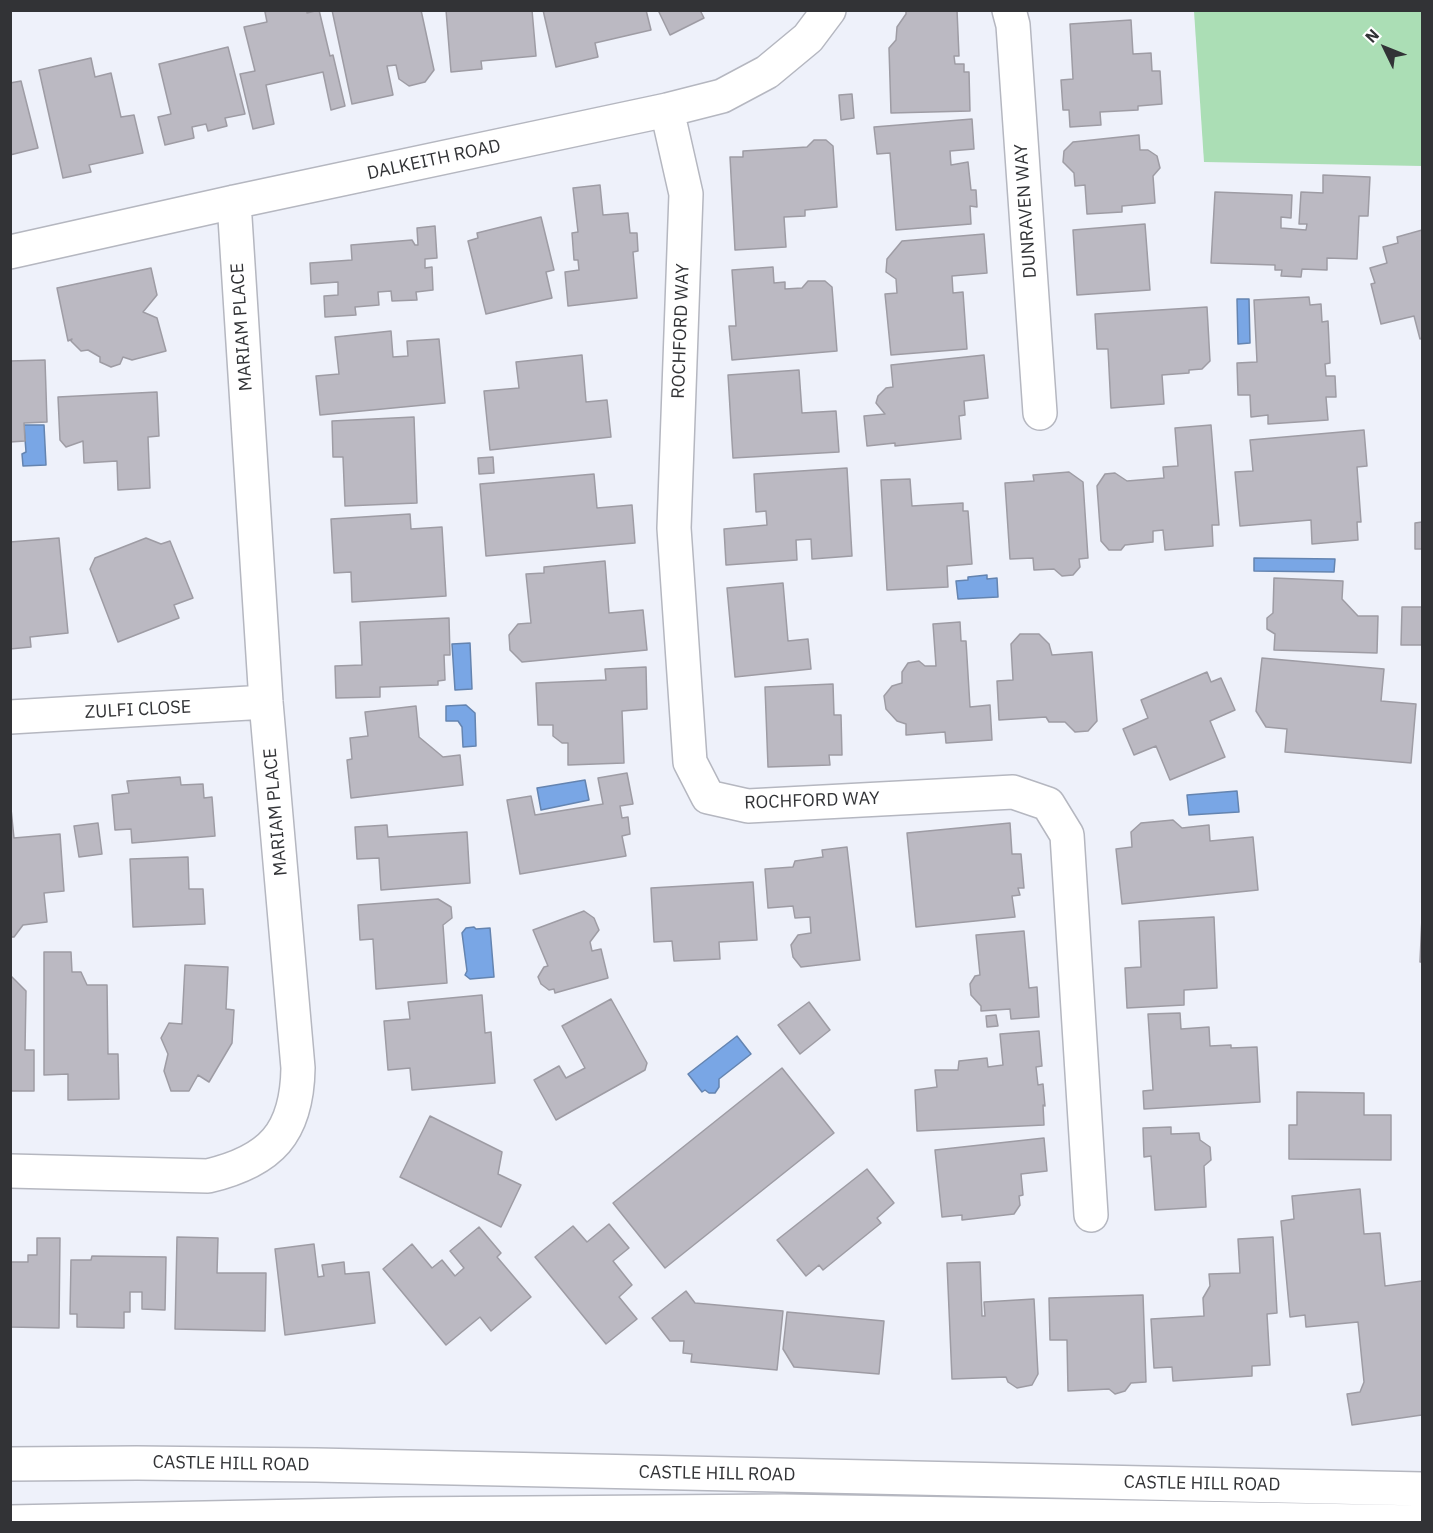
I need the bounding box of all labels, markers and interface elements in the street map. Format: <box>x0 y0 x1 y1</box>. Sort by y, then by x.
north arrow <box>1355 18 1415 78</box>
text: N <box>1361 25 1383 47</box>
street label: DALKEITH ROAD <box>365 135 503 185</box>
street label: DUNRAVEN WAY <box>1011 143 1041 279</box>
street label: MARIAM PLACE <box>227 262 257 392</box>
street label: ROCHFORD WAY <box>668 263 694 399</box>
street label: ZULFI CLOSE <box>84 696 192 724</box>
street label: MARIAM PLACE <box>260 747 292 877</box>
street label: ROCHFORD WAY <box>744 788 880 814</box>
street label: CASTLE HILL ROAD <box>153 1452 309 1476</box>
street label: CASTLE HILL ROAD <box>639 1462 795 1486</box>
street label: CASTLE HILL ROAD <box>1124 1472 1280 1496</box>

